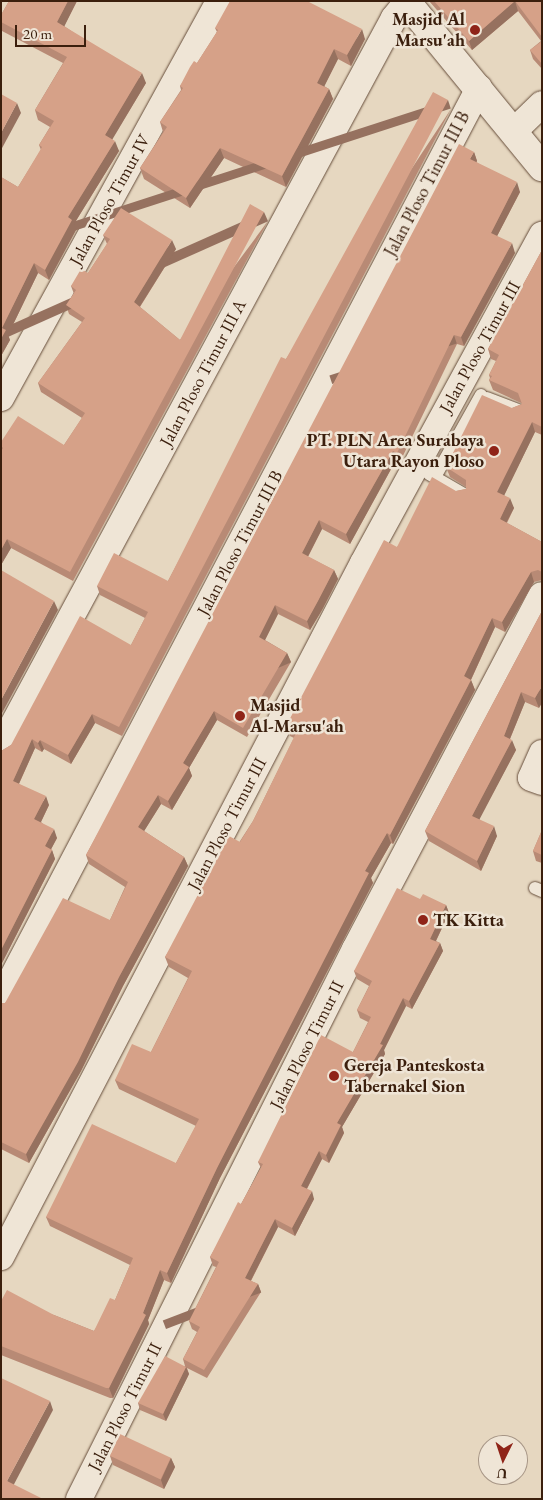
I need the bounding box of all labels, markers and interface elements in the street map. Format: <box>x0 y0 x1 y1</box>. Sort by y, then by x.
place label: Masjid Al Marsu'ah <box>392 9 465 52</box>
scale bar <box>18 15 89 47</box>
text: 20 m <box>23 24 52 43</box>
marker: Masjid Al Marsu'ah <box>469 24 481 36</box>
street label: Jalan Ploso Timur III B <box>380 108 474 260</box>
street label: Jalan Ploso Timur IV <box>65 130 155 270</box>
street label: Jalan Ploso Timur III <box>435 277 525 417</box>
street label: Jalan Ploso Timur III A <box>155 296 251 450</box>
place label: PT. PLN Area Surabaya Utara Rayon Ploso <box>306 430 484 472</box>
marker: PT. PLN Area Surabaya Utara Rayon Ploso <box>488 445 500 457</box>
street label: Jalan Ploso Timur III B <box>193 467 287 619</box>
place label: Masjid Al-Marsu'ah <box>250 695 344 738</box>
marker: Masjid Al-Marsu'ah <box>234 710 246 722</box>
street label: Jalan Ploso Timur III <box>183 754 271 894</box>
place label: TK Kitta <box>433 909 504 931</box>
marker: TK Kitta <box>417 914 429 926</box>
street label: Jalan Ploso Timur II <box>265 977 349 1113</box>
place label: Gereja Panteskosta Tabernakel Sion <box>344 1055 485 1098</box>
marker: Gereja Panteskosta Tabernakel Sion <box>328 1070 340 1082</box>
street label: Jalan Ploso Timur II <box>83 1339 167 1475</box>
north arrow <box>478 1435 528 1485</box>
text: U <box>496 1465 508 1483</box>

